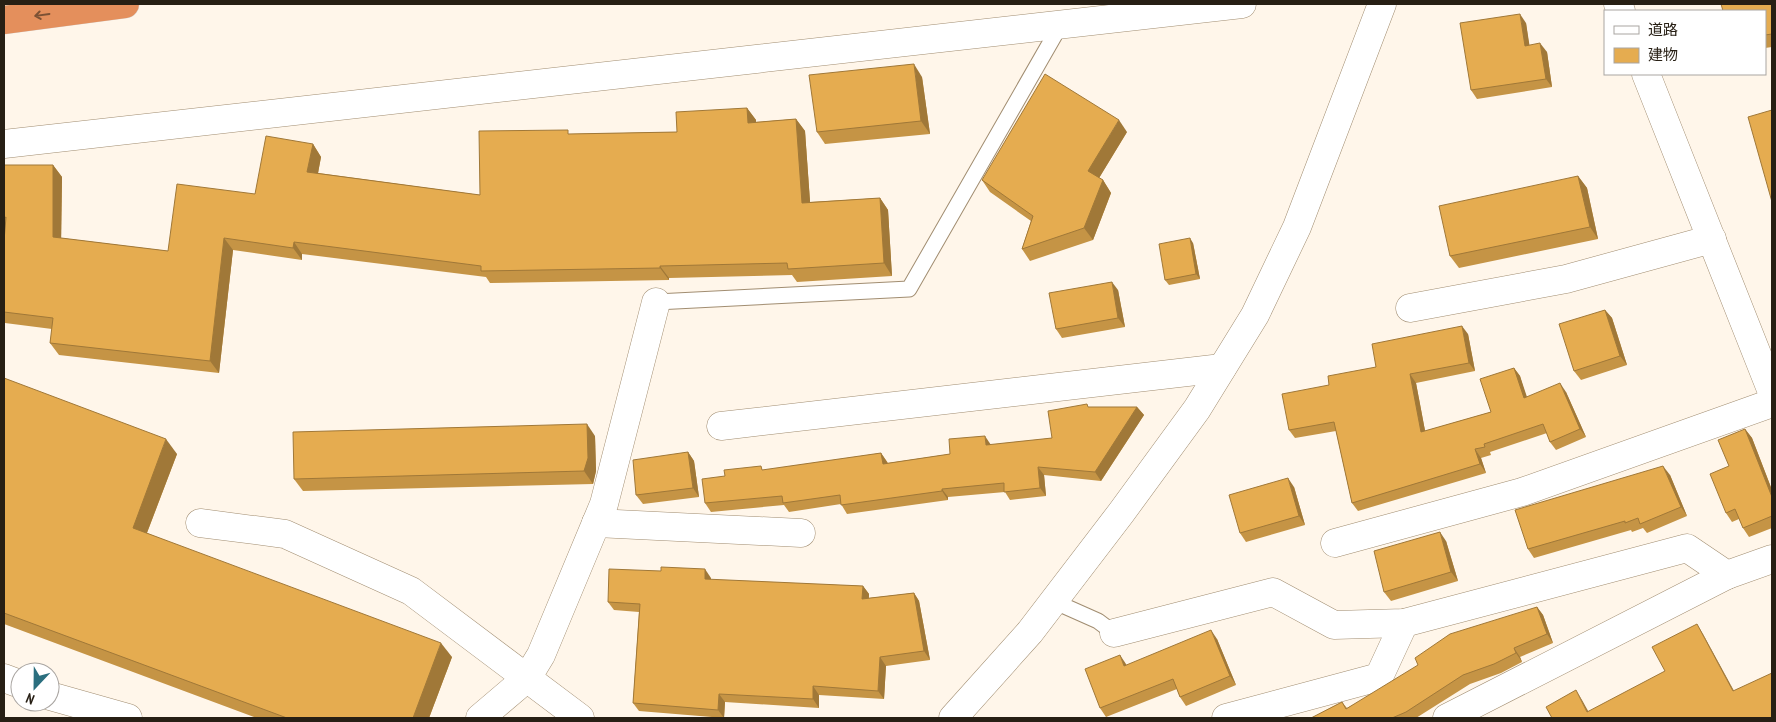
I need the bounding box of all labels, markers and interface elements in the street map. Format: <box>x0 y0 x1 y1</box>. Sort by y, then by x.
one-way arrow <box>35 10 51 20</box>
legend <box>1604 10 1766 75</box>
text: 道路 <box>1648 20 1678 39</box>
text: 建物 <box>1648 45 1678 64</box>
north arrow <box>10 662 60 712</box>
text: N <box>23 689 37 709</box>

